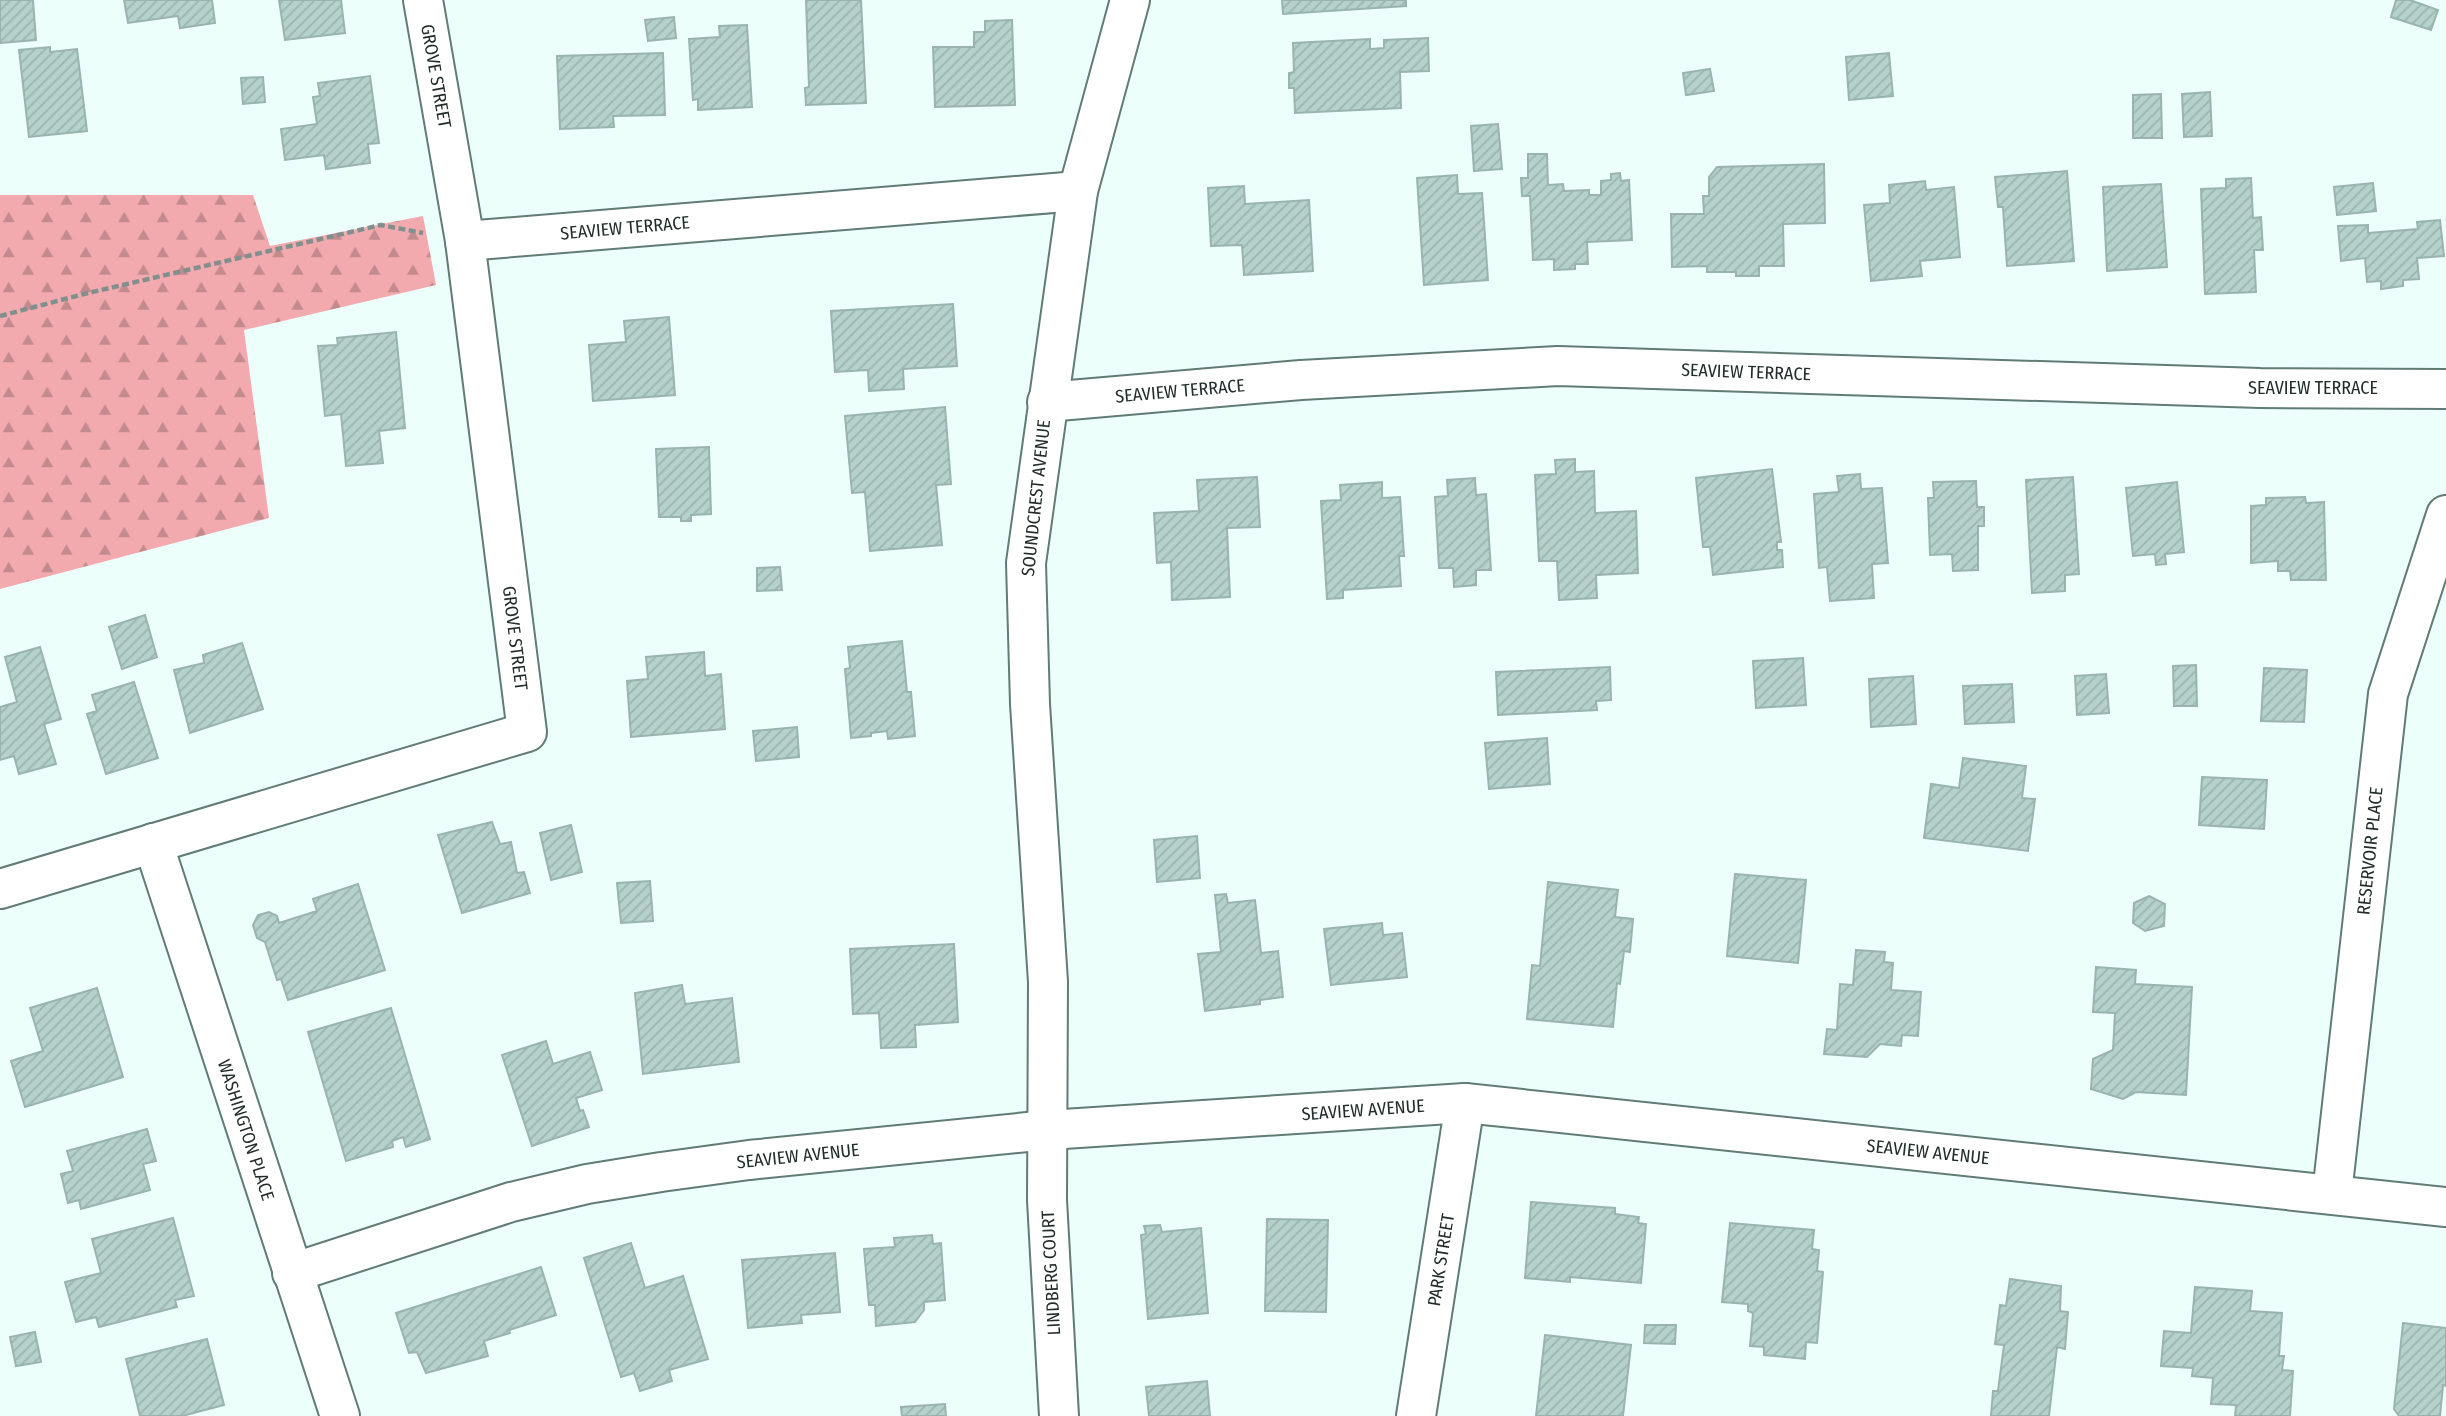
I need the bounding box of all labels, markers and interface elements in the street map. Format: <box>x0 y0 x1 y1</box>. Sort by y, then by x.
street label: GROVE STREET <box>416 22 456 130</box>
street label: SEAVIEW TERRACE <box>559 211 691 245</box>
street label: SEAVIEW TERRACE <box>1681 359 1811 385</box>
street label: SEAVIEW TERRACE <box>1114 374 1246 408</box>
street label: SEAVIEW TERRACE <box>2248 377 2378 399</box>
street label: SOUNDCREST AVENUE <box>1017 419 1055 577</box>
street label: GROVE STREET <box>498 585 532 692</box>
street label: RESERVOIR PLACE <box>2352 786 2388 916</box>
street label: WASHINGTON PLACE <box>213 1057 279 1203</box>
street label: SEAVIEW AVENUE <box>1301 1095 1425 1125</box>
street label: SEAVIEW AVENUE <box>1865 1135 1991 1169</box>
street label: SEAVIEW AVENUE <box>735 1139 861 1173</box>
street label: LINDBERG COURT <box>1037 1209 1065 1336</box>
street label: PARK STREET <box>1423 1212 1459 1308</box>

